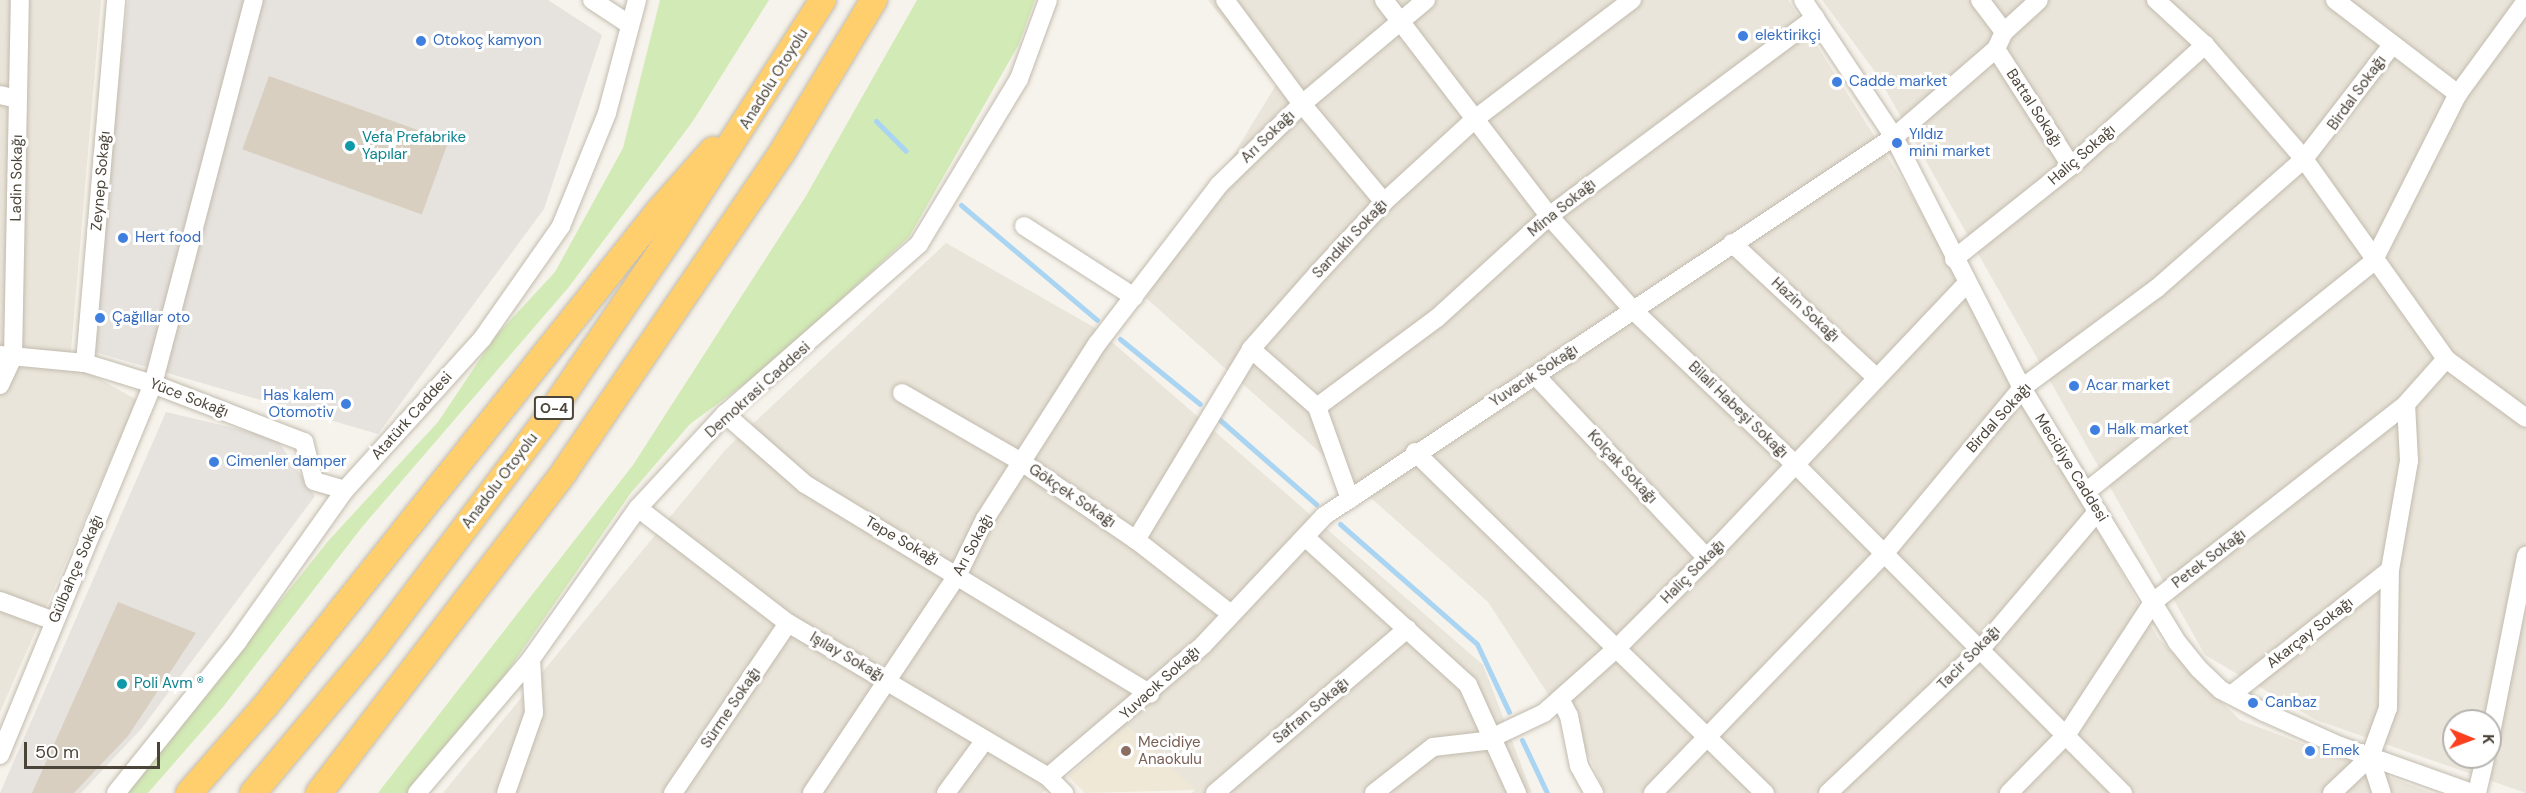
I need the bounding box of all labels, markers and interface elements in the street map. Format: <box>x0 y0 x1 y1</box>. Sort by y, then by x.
street label: Anadolu Otoyolu <box>736 25 812 133</box>
place label: elektirikçi <box>1755 27 1821 45</box>
marker: elektirikçi <box>1736 29 1750 43</box>
place label: Otokoç kamyon <box>433 32 542 50</box>
marker: Otokoç kamyon <box>414 34 428 48</box>
street label: Birdal Sokağı <box>2324 52 2390 134</box>
street label: Battal Sokağı <box>2002 66 2066 150</box>
place label: Cadde market <box>1849 73 1947 91</box>
marker: Cadde market <box>1830 75 1844 89</box>
street label: Arı Sokağı <box>1237 107 1299 167</box>
street label: Haliç Sokağı <box>2045 121 2119 189</box>
place label: Yıldız mini market <box>1909 125 1990 160</box>
place label: Vefa Prefabrike Yapılar <box>362 128 466 163</box>
street label: Zeynep Sokağı <box>88 130 114 232</box>
street label: Ladin Sokağı <box>7 135 27 221</box>
marker: Yıldız mini market <box>1890 136 1904 150</box>
marker: Vefa Prefabrike Yapılar <box>343 139 357 153</box>
street label: Mina Sokağı <box>1524 175 1600 241</box>
street label: Sandıklı Sokağı <box>1309 196 1391 282</box>
place label: Hert food <box>135 229 201 247</box>
marker: Hert food <box>116 231 130 245</box>
street label: Hazin Sokağı <box>1767 274 1843 346</box>
place label: Çağıllar oto <box>112 309 190 327</box>
marker: Çağıllar oto <box>93 311 107 325</box>
street label: Demokrasi Caddesi <box>702 338 814 442</box>
street label: Yuvacık Sokağı <box>1487 341 1581 411</box>
street label: Bilali Habeşi Sokağı <box>1684 358 1792 462</box>
street label: Atatürk Caddesi <box>368 368 456 464</box>
street label: Yüce Sokağı <box>147 375 231 421</box>
place label: Acar market <box>2086 377 2170 395</box>
street label: Birdal Sokağı <box>1963 379 2035 457</box>
marker: Acar market <box>2067 379 2081 393</box>
place label: Has kalem Otomotiv <box>263 386 334 421</box>
marker: Has kalem Otomotiv <box>339 397 353 411</box>
road number: O-4 <box>533 397 575 419</box>
street label: Mecidiye Caddesi <box>2031 411 2111 525</box>
place label: Halk market <box>2107 421 2189 439</box>
marker: Halk market <box>2088 423 2102 437</box>
street label: Kolçak Sokağı <box>1583 427 1661 507</box>
street label: Anadolu Otoyolu <box>458 430 542 532</box>
place label: Cimenler damper <box>226 453 347 471</box>
marker: Cimenler damper <box>207 455 221 469</box>
street label: Gökçek Sokağı <box>1025 460 1119 532</box>
street label: Arı Sokağı <box>949 511 997 579</box>
street label: Gülbahçe Sokağı <box>45 512 107 626</box>
street label: Tepe Sokağı <box>862 513 942 569</box>
street label: Petek Sokağı <box>2169 526 2249 592</box>
street label: Haliç Sokağı <box>1657 536 1729 608</box>
street label: Akarçay Sokağı <box>2263 594 2357 672</box>
street label: Tacir Sokağı <box>1934 622 2004 694</box>
street label: Işılay Sokağı <box>807 628 887 686</box>
street label: Yuvacık Sokağı <box>1116 643 1204 723</box>
street label: Sürme Sokağı <box>697 664 765 752</box>
street label: Safran Sokağı <box>1270 674 1352 748</box>
place label: Poli Avm ® <box>134 675 204 693</box>
marker: Poli Avm ® <box>115 677 129 691</box>
place label: Canbaz <box>2265 694 2317 712</box>
marker: Canbaz <box>2246 696 2260 710</box>
north arrow <box>2442 709 2502 769</box>
scale bar <box>27 730 164 768</box>
place label: Mecidiye Anaokulu <box>1138 733 1202 768</box>
text: K <box>2478 734 2499 745</box>
text: 50 m <box>35 740 79 764</box>
place label: Emek <box>2322 742 2360 760</box>
marker: Mecidiye Anaokulu <box>1119 744 1133 758</box>
marker: Emek <box>2303 744 2317 758</box>

